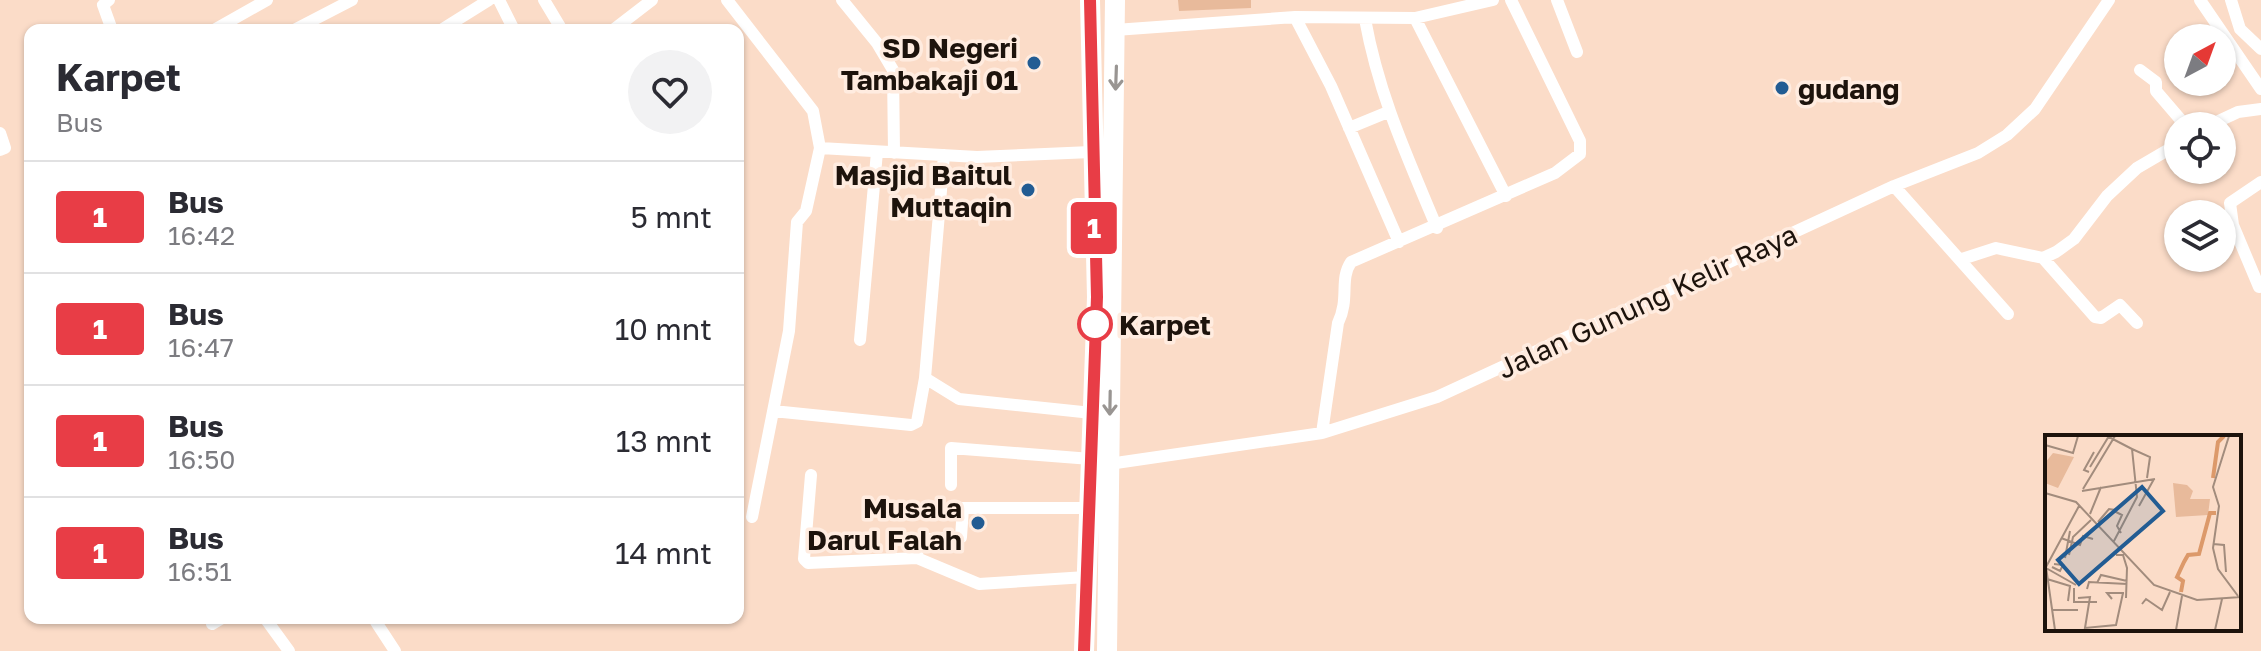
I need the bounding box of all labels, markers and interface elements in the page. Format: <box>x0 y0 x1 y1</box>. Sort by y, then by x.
north arrow <box>2164 24 2236 96</box>
map controls <box>2164 24 2236 272</box>
place label: SD Negeri Tambakaji 01 <box>841 31 1018 96</box>
button: heart <box>628 50 712 134</box>
text: Karpet <box>56 54 181 99</box>
marker: SD Negeri Tambakaji 01 <box>1025 54 1043 72</box>
one-way arrow <box>1108 64 1124 91</box>
place label: gudang <box>1798 72 1900 105</box>
marker: gudang <box>1773 79 1791 97</box>
text: Bus <box>56 107 103 138</box>
button: locate <box>2164 112 2236 184</box>
place label: Masjid Baitul Muttaqin <box>835 158 1012 223</box>
marker: Masjid Baitul Muttaqin <box>1019 181 1037 199</box>
text: Bus <box>168 184 224 220</box>
text: 5 mnt <box>630 199 712 235</box>
text: 1 <box>93 200 107 233</box>
button: layers <box>2164 200 2236 272</box>
line badge: 1 <box>1068 202 1120 254</box>
text: 1 <box>1087 211 1101 244</box>
street label: Jalan Gunung Kelir Raya <box>1492 217 1802 385</box>
text: 16:42 <box>168 220 235 251</box>
text: Bus <box>168 296 224 332</box>
marker: Karpet <box>1078 307 1112 341</box>
place label: Karpet <box>1119 308 1211 341</box>
text: 10 mnt <box>615 311 712 347</box>
text: 1 <box>93 312 107 345</box>
text: 16:47 <box>168 332 234 363</box>
one-way arrow <box>1102 389 1118 416</box>
text: Bus <box>168 408 224 444</box>
text: 13 mnt <box>616 423 712 459</box>
text: 1 <box>93 424 107 457</box>
inset map <box>2045 435 2241 631</box>
text: 16:50 <box>168 444 235 475</box>
place label: Musala Darul Falah <box>807 491 962 556</box>
marker: Musala Darul Falah <box>969 514 987 532</box>
text: Bus <box>168 520 224 556</box>
text: 14 mnt <box>615 535 712 571</box>
text: 1 <box>93 536 107 569</box>
text: 16:51 <box>168 556 232 587</box>

